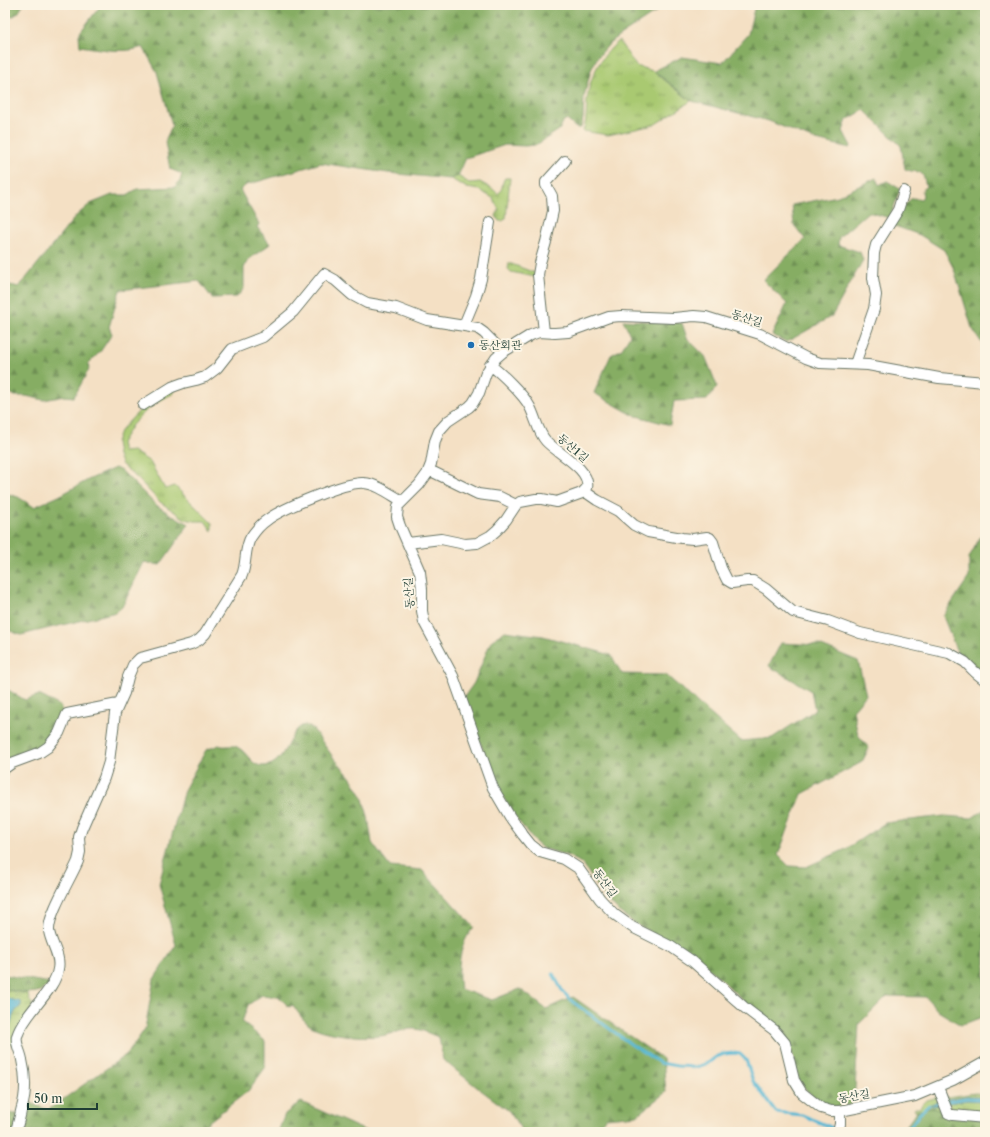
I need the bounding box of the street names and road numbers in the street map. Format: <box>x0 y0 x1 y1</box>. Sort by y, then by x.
street label: 동산길 <box>730 306 764 330</box>
street label: 동산1길 <box>555 431 591 465</box>
street label: 동산길 <box>401 577 417 609</box>
street label: 동산길 <box>590 866 620 900</box>
street label: 동산길 <box>837 1086 871 1106</box>

